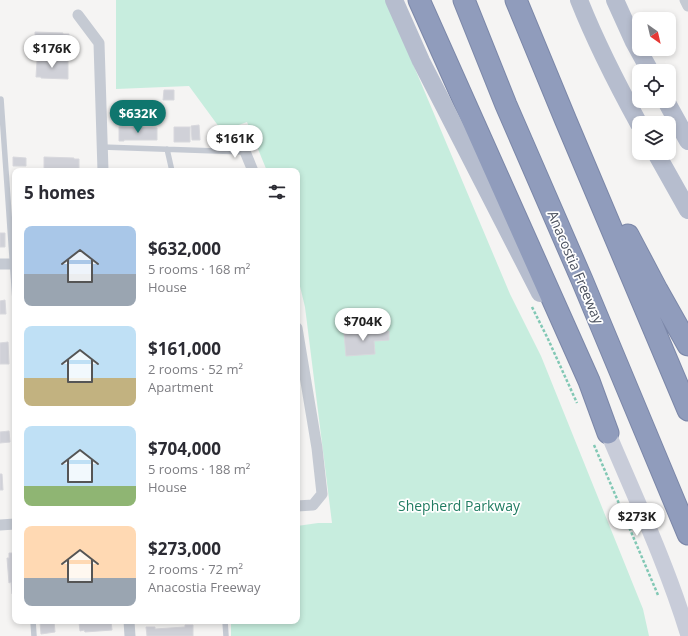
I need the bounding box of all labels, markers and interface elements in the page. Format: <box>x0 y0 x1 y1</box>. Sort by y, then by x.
north arrow <box>632 12 676 56</box>
map controls <box>632 12 676 160</box>
pin: $176K <box>24 35 80 69</box>
text: $176K <box>33 39 71 57</box>
button: locate <box>632 64 676 108</box>
pin: $632K <box>110 100 166 134</box>
text: $632K <box>119 104 157 122</box>
button: layers <box>632 116 676 160</box>
pin: $161K <box>207 125 263 159</box>
text: $161K <box>216 129 254 147</box>
text: 5 homes <box>24 181 95 204</box>
icon: filters <box>266 181 288 203</box>
street label: Anacostia Freeway <box>544 207 609 327</box>
text: $632,000 <box>148 237 221 260</box>
icon: home <box>56 242 104 290</box>
text: 5 rooms · 168 m² <box>148 260 250 278</box>
text: House <box>148 278 187 296</box>
pin: $704K <box>335 308 391 342</box>
text: $704K <box>344 312 382 330</box>
text: $161,000 <box>148 337 221 360</box>
icon: home <box>56 342 104 390</box>
text: 2 rooms · 52 m² <box>148 360 243 378</box>
text: Apartment <box>148 378 213 396</box>
text: $704,000 <box>148 437 221 460</box>
icon: home <box>56 442 104 490</box>
text: 5 rooms · 188 m² <box>148 460 250 478</box>
text: House <box>148 478 187 496</box>
park label: Shepherd Parkway <box>398 496 521 515</box>
pin: $273K <box>609 503 665 537</box>
text: $273K <box>618 507 656 525</box>
text: $273,000 <box>148 537 221 560</box>
icon: home <box>56 542 104 590</box>
text: 2 rooms · 72 m² <box>148 560 243 578</box>
text: Anacostia Freeway <box>148 578 261 596</box>

